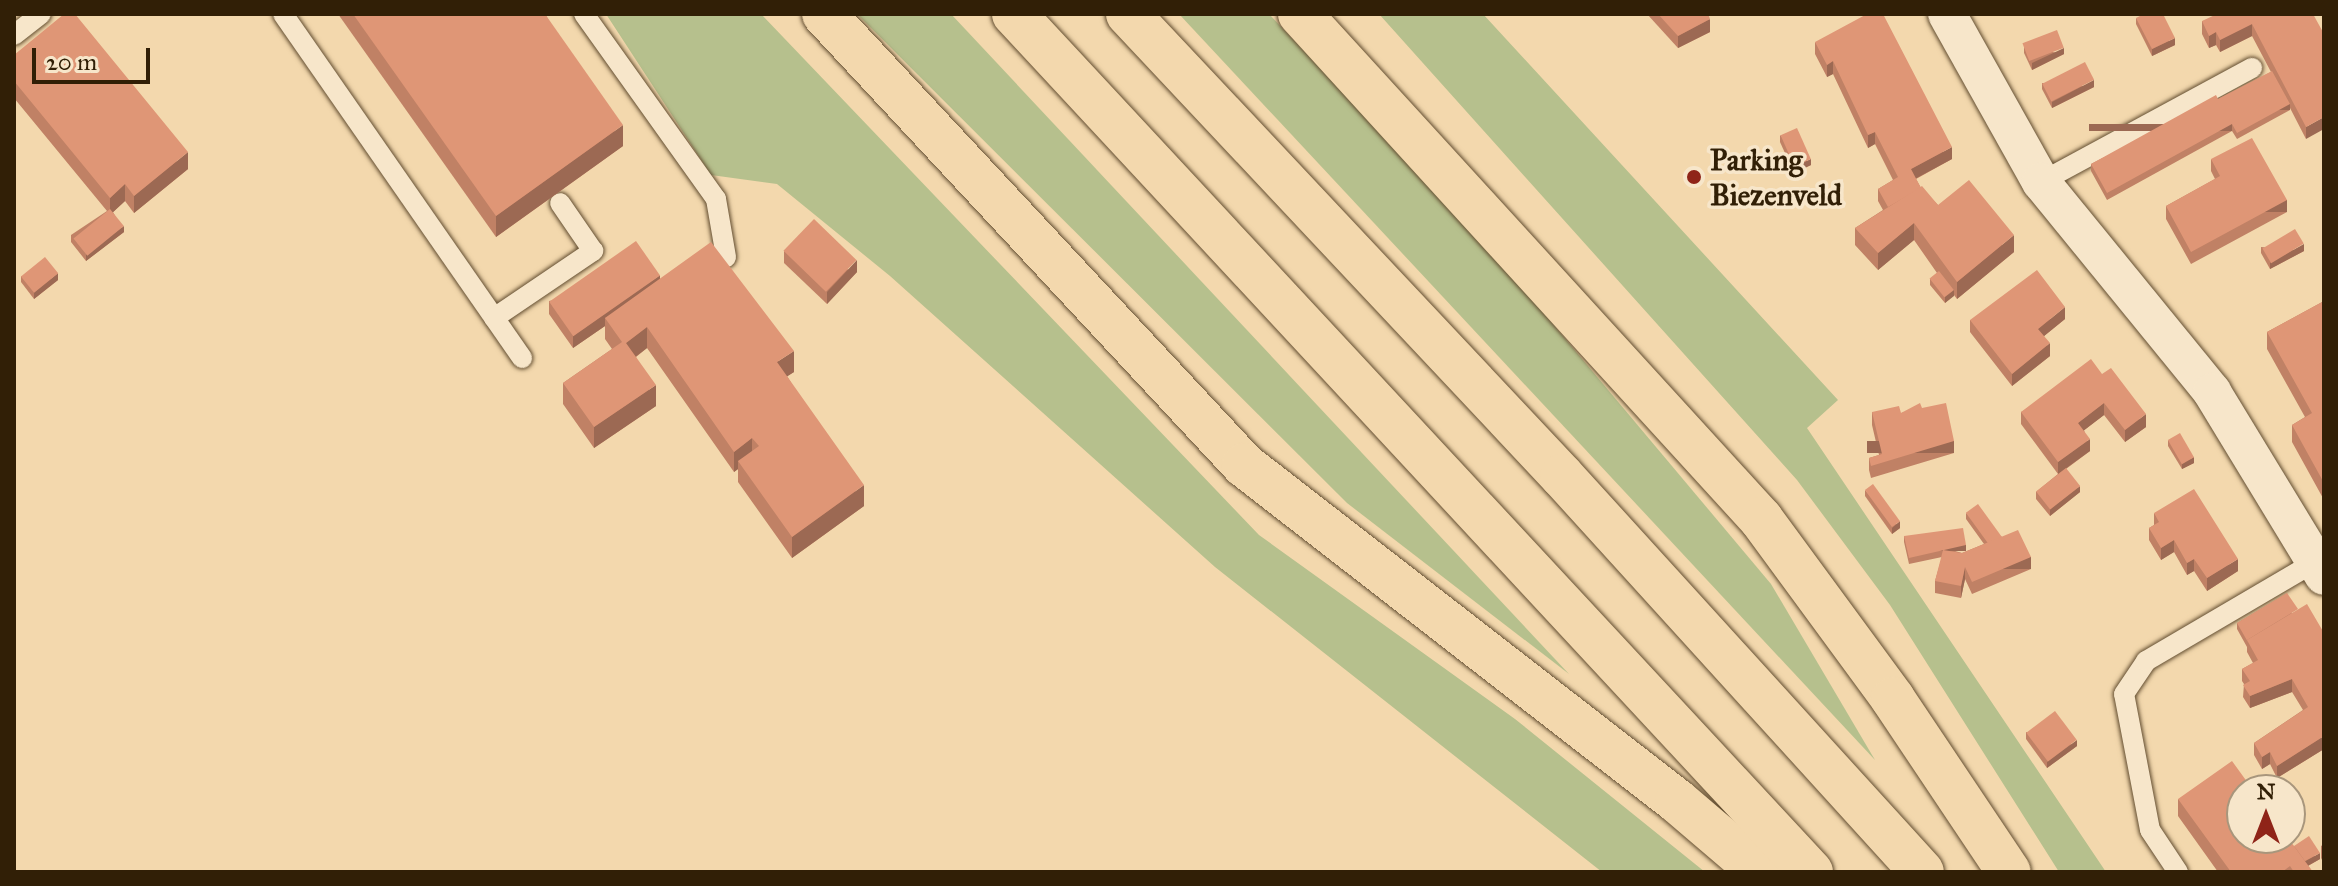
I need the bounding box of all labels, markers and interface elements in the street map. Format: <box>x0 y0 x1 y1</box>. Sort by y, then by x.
scale bar <box>36 32 154 82</box>
text: 20 m <box>46 47 97 77</box>
place label: Parking Biezenveld <box>1710 142 1842 212</box>
marker: Parking Biezenveld <box>1685 168 1703 186</box>
north arrow <box>2226 774 2306 854</box>
text: N <box>2257 778 2275 805</box>

